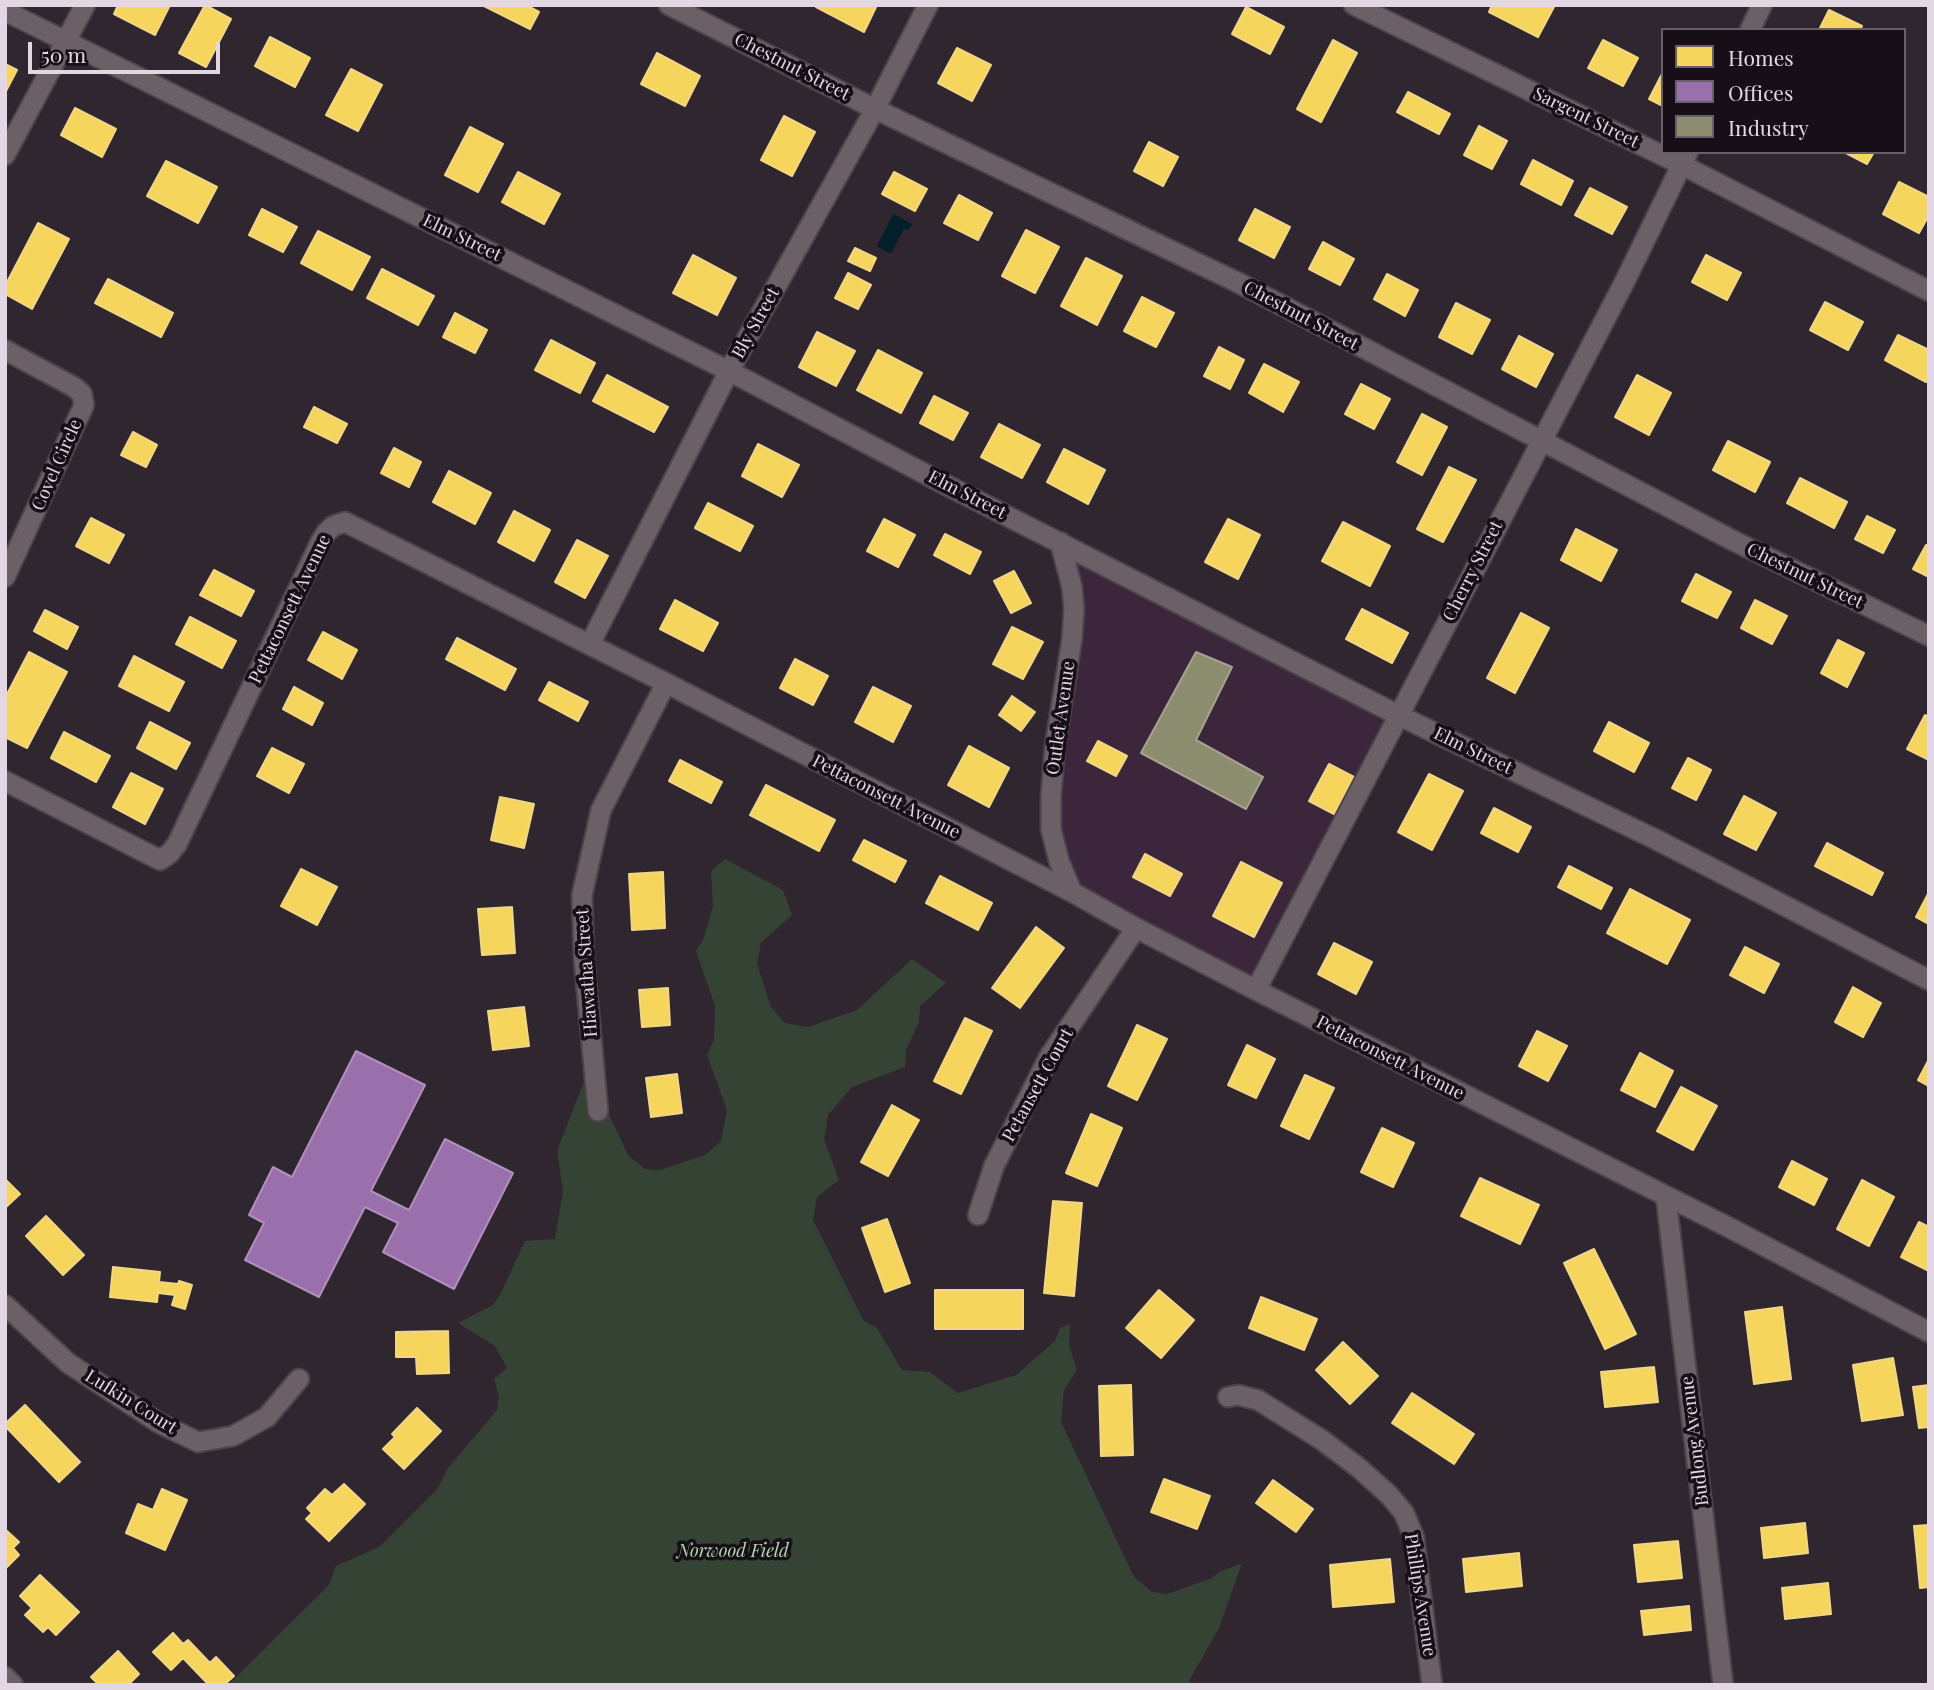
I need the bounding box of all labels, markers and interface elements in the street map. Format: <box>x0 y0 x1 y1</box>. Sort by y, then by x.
scale bar <box>32 28 224 72</box>
legend <box>1661 28 1906 154</box>
street label: Chestnut Street <box>731 29 853 105</box>
text: 50 m <box>41 40 86 68</box>
text: Homes <box>1728 43 1794 71</box>
text: Offices <box>1728 78 1793 106</box>
street label: Sargent Street <box>1530 83 1642 153</box>
text: Industry <box>1728 113 1809 141</box>
street label: Elm Street <box>419 210 505 266</box>
street label: Chestnut Street <box>1240 277 1362 355</box>
street label: Bly Street <box>728 284 784 362</box>
street label: Covel Circle <box>27 416 87 514</box>
street label: Elm Street <box>924 466 1010 524</box>
street label: Cherry Street <box>1438 517 1508 625</box>
street label: Pettaconsett Avenue <box>245 531 335 687</box>
street label: Chestnut Street <box>1743 538 1867 614</box>
street label: Outlet Avenue <box>1042 660 1080 776</box>
street label: Elm Street <box>1430 723 1516 779</box>
street label: Pettaconsett Avenue <box>809 750 963 844</box>
street label: Hiawatha Street <box>572 908 602 1038</box>
street label: Pettaconsett Avenue <box>1313 1011 1467 1105</box>
street label: Petansett Court <box>998 1025 1078 1145</box>
street label: Lufkin Court <box>81 1365 181 1439</box>
street label: Budlong Avenue <box>1676 1375 1714 1507</box>
street label: Phillips Avenue <box>1400 1532 1440 1658</box>
park label: Norwood Field <box>677 1540 789 1562</box>

